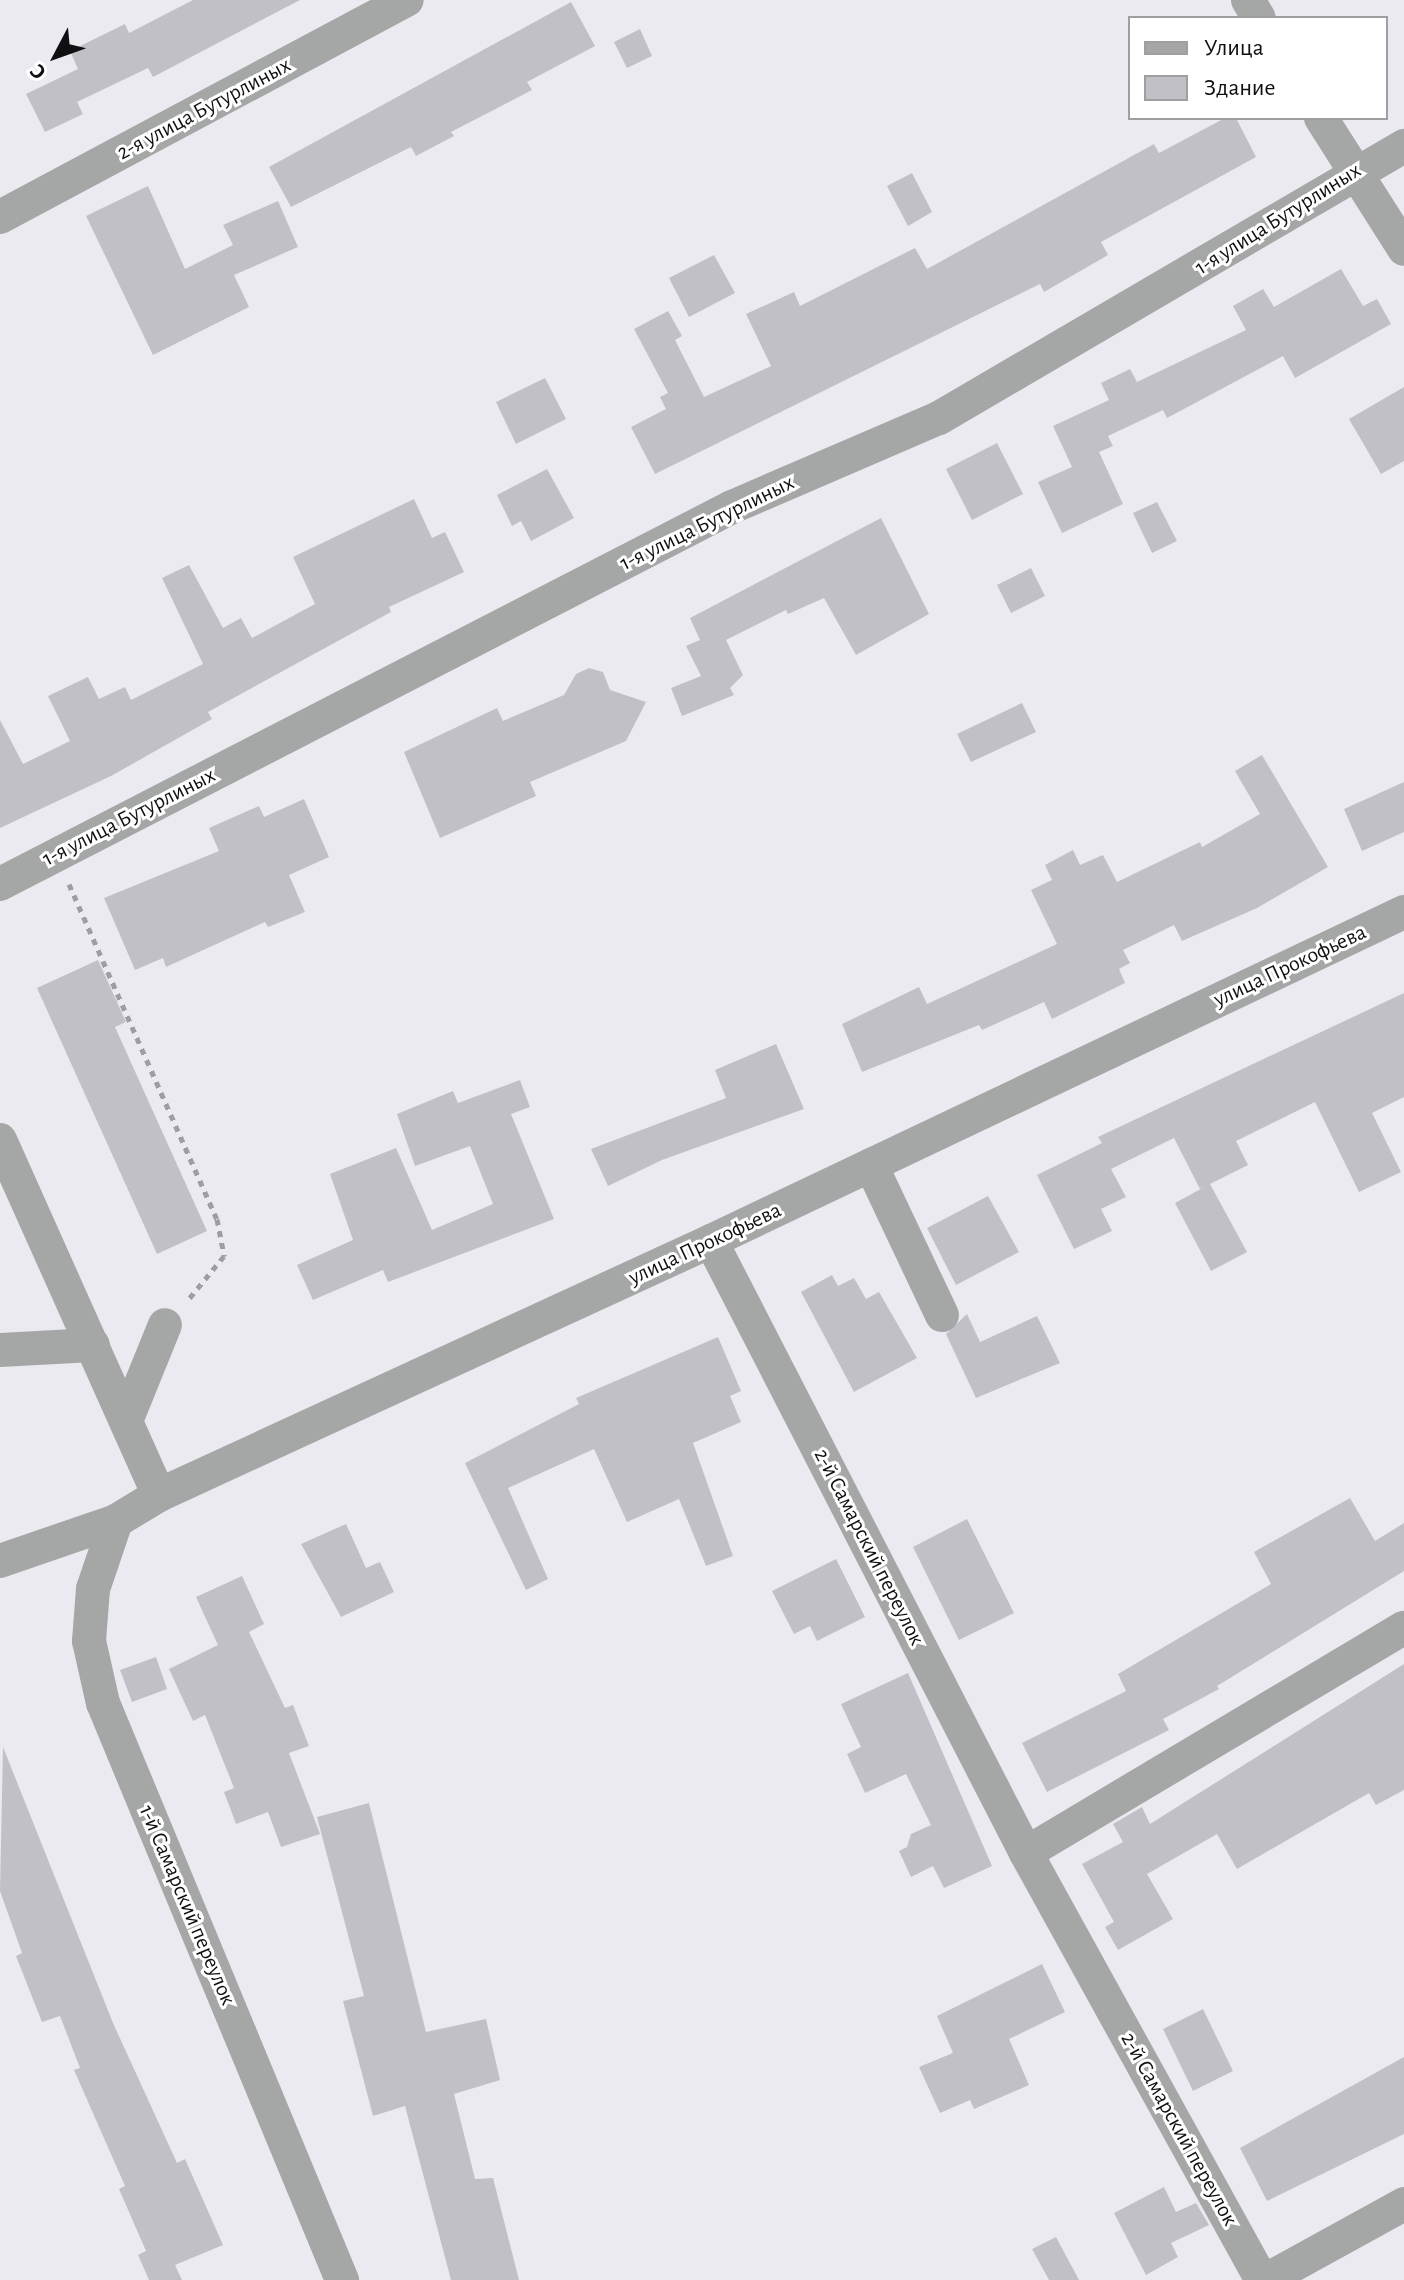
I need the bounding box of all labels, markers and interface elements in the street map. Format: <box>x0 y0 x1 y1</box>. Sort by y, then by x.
north arrow <box>16 16 96 96</box>
legend <box>1128 16 1388 120</box>
text: Улица <box>1204 36 1264 60</box>
street label: 2-я улица Бутурлиных <box>113 52 295 166</box>
text: С <box>26 60 50 84</box>
text: Здание <box>1204 76 1275 100</box>
street label: 1-я улица Бутурлиных <box>1190 157 1366 281</box>
street label: 1-я улица Бутурлиных <box>616 469 798 577</box>
street label: 1-я улица Бутурлиных <box>38 762 220 872</box>
street label: улица Прокофьева <box>1209 919 1371 1013</box>
street label: улица Прокофьева <box>624 1197 786 1291</box>
street label: 2-й Самарский переулок <box>808 1444 930 1650</box>
street label: 1-й Самарский переулок <box>133 1801 241 2009</box>
street label: 2-й Самарский переулок <box>1115 2028 1243 2230</box>

